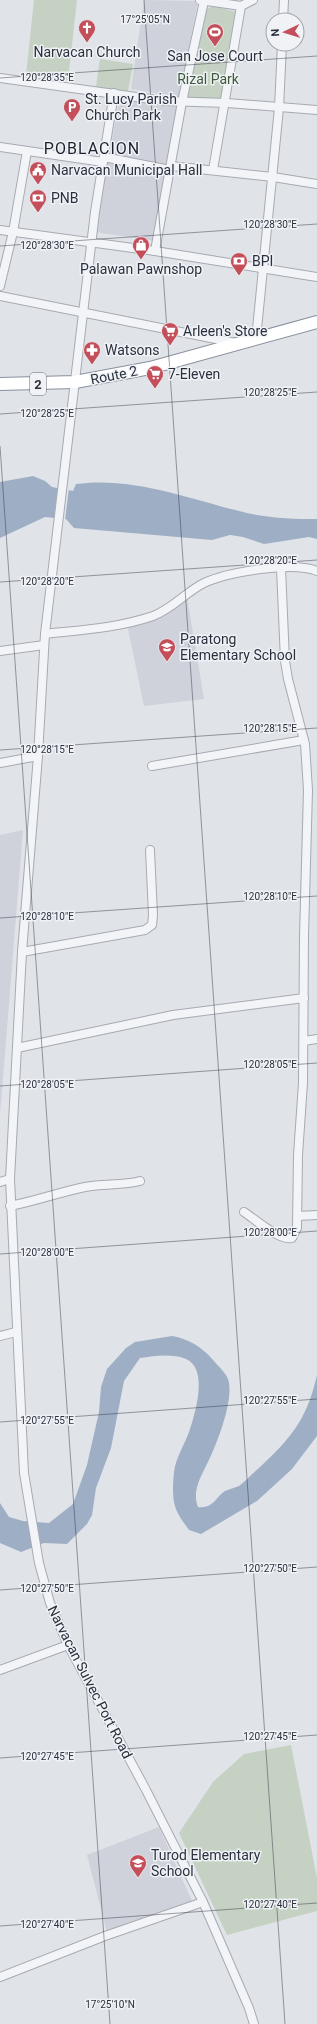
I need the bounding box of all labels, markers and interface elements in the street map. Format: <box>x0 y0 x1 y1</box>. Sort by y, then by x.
north arrow <box>265 12 305 52</box>
text: 17°25'05"N <box>120 14 170 25</box>
church icon: Narvacan Church <box>77 18 97 43</box>
sports icon: San Jose Court <box>205 22 225 47</box>
text: N <box>269 28 282 37</box>
place label: Narvacan Church <box>33 44 141 60</box>
place label: San Jose Court <box>167 48 263 64</box>
park label: Rizal Park <box>177 71 240 87</box>
text: 120°28'35"E <box>20 72 74 83</box>
place label: St. Lucy Parish Church Park <box>85 91 177 123</box>
parking icon: St. Lucy Parish Church Park <box>62 97 82 122</box>
district label: POBLACION <box>44 139 140 158</box>
public building icon: Narvacan Municipal Hall <box>28 160 48 185</box>
place label: Narvacan Municipal Hall <box>51 162 202 178</box>
bank icon: PNB <box>28 188 48 213</box>
place label: PNB <box>51 190 79 206</box>
text: 120°28'30"E <box>243 219 297 230</box>
shop icon: Palawan Pawnshop <box>131 235 151 260</box>
text: 120°28'30"E <box>20 240 74 251</box>
bank icon: BPI <box>229 251 249 276</box>
place label: BPI <box>252 253 273 269</box>
place label: Palawan Pawnshop <box>80 261 202 277</box>
supermarket icon: Arleen's Store <box>160 321 180 346</box>
place label: Arleen's Store <box>183 323 268 339</box>
pharmacy icon: Watsons <box>82 340 102 365</box>
place label: Watsons <box>105 342 160 358</box>
street label: Route 2 <box>89 363 139 387</box>
supermarket icon: 7-Eleven <box>145 364 165 389</box>
place label: 7-Eleven <box>168 366 220 382</box>
road number: 2 <box>30 373 46 395</box>
text: 120°28'25"E <box>243 387 297 398</box>
text: 120°28'25"E <box>20 408 74 419</box>
text: 120°28'20"E <box>243 555 297 566</box>
text: 120°28'20"E <box>20 576 74 587</box>
place label: Paratong Elementary School <box>180 631 296 663</box>
school or university icon: Paratong Elementary School <box>157 637 177 662</box>
text: 120°28'15"E <box>243 723 297 734</box>
text: 120°28'15"E <box>20 744 74 755</box>
text: 120°28'10"E <box>243 891 297 902</box>
text: 120°28'10"E <box>20 911 74 922</box>
text: 120°28'05"E <box>243 1059 297 1070</box>
text: 120°28'05"E <box>20 1079 74 1090</box>
text: 120°28'00"E <box>243 1227 297 1238</box>
text: 120°28'00"E <box>20 1247 74 1258</box>
text: 120°27'55"E <box>243 1395 297 1406</box>
text: 120°27'55"E <box>20 1415 74 1426</box>
text: 120°27'50"E <box>243 1563 297 1574</box>
text: 120°27'50"E <box>20 1583 74 1594</box>
street label: Narvacan Sulvec Port Road <box>44 1603 136 1761</box>
text: 120°27'45"E <box>243 1731 297 1742</box>
text: 120°27'45"E <box>20 1751 74 1762</box>
place label: Turod Elementary School <box>151 1847 261 1879</box>
school or university icon: Turod Elementary School <box>128 1853 148 1878</box>
text: 120°27'40"E <box>243 1899 297 1910</box>
text: 120°27'40"E <box>20 1919 74 1930</box>
text: 17°25'10"N <box>85 1999 135 2010</box>

